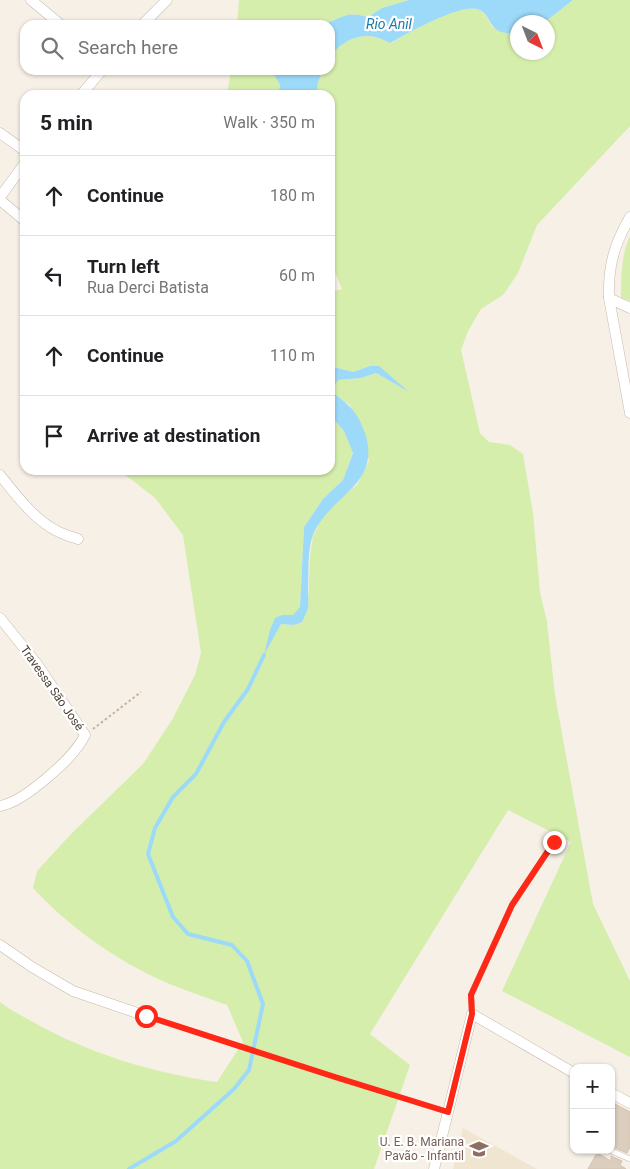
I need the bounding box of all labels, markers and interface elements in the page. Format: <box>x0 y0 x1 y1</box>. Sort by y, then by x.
north arrow <box>510 15 555 60</box>
water label: Rio Anil <box>366 16 413 32</box>
search box <box>20 20 335 75</box>
icon: search <box>38 34 66 62</box>
text: Search here <box>78 36 178 59</box>
text: 5 min <box>40 111 93 135</box>
text: Walk · 350 m <box>223 113 315 132</box>
icon: ahead <box>40 182 68 210</box>
text: Continue <box>87 184 164 207</box>
text: 180 m <box>270 186 315 205</box>
text: Turn left <box>87 255 160 278</box>
icon: left <box>40 262 68 290</box>
text: 60 m <box>279 266 315 285</box>
text: Rua Derci Batista <box>87 278 209 297</box>
icon: ahead <box>40 342 68 370</box>
text: Continue <box>87 344 164 367</box>
text: 110 m <box>270 346 315 365</box>
icon: arrive <box>40 422 68 450</box>
text: Arrive at destination <box>87 424 260 447</box>
street label: Travessa São José <box>17 643 87 733</box>
route end <box>543 831 566 854</box>
route start <box>135 1005 158 1028</box>
map controls <box>570 1064 615 1154</box>
button: + <box>570 1064 615 1109</box>
button: − <box>570 1109 615 1154</box>
place label: U. E. B. Mariana Pavão - Infantil <box>380 1135 464 1163</box>
school or university icon: U. E. B. Mariana Pavão - Infantil <box>468 1138 490 1160</box>

